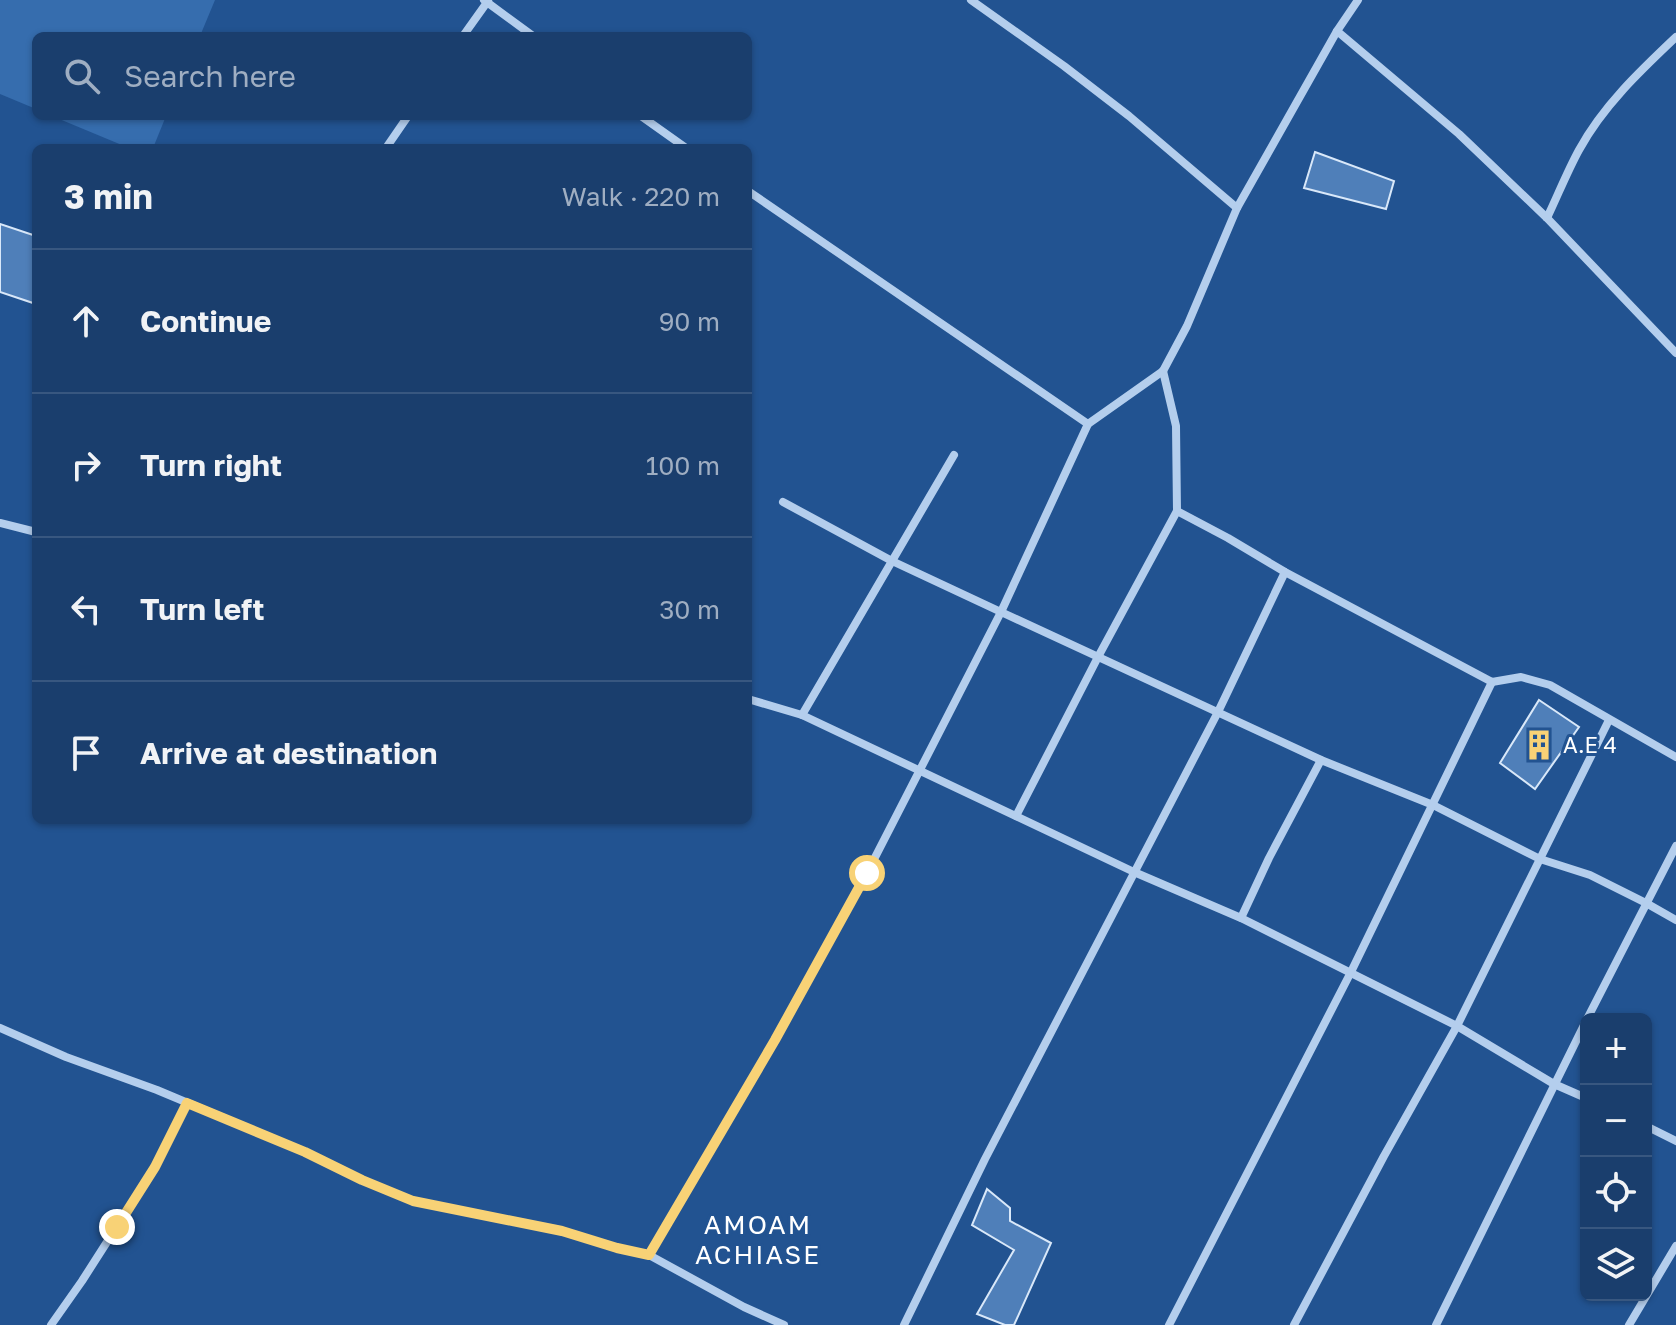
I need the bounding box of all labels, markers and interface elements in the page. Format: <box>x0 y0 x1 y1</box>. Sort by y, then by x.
search box <box>32 32 752 120</box>
icon: search <box>60 54 104 98</box>
text: Search here <box>124 58 296 94</box>
text: 3 min <box>64 176 153 216</box>
text: Walk · 220 m <box>562 181 720 212</box>
icon: ahead <box>64 299 108 343</box>
text: Continue <box>140 303 271 339</box>
text: 90 m <box>659 306 720 337</box>
icon: right <box>64 443 108 487</box>
text: Turn right <box>140 447 282 483</box>
text: 100 m <box>646 450 720 481</box>
icon: left <box>64 587 108 631</box>
text: Turn left <box>140 591 265 627</box>
text: 30 m <box>659 594 720 625</box>
building icon: A.E 4 <box>1522 728 1556 762</box>
icon: arrive <box>64 731 108 775</box>
place label: A.E 4 <box>1563 731 1617 758</box>
text: Arrive at destination <box>140 735 437 771</box>
route start <box>849 855 885 891</box>
map controls <box>1580 1013 1652 1301</box>
button: + <box>1580 1013 1652 1085</box>
button: − <box>1580 1085 1652 1157</box>
button: locate <box>1580 1157 1652 1229</box>
route end <box>99 1209 135 1245</box>
district label: AMOAM ACHIASE <box>695 1209 821 1270</box>
button: layers <box>1580 1229 1652 1301</box>

